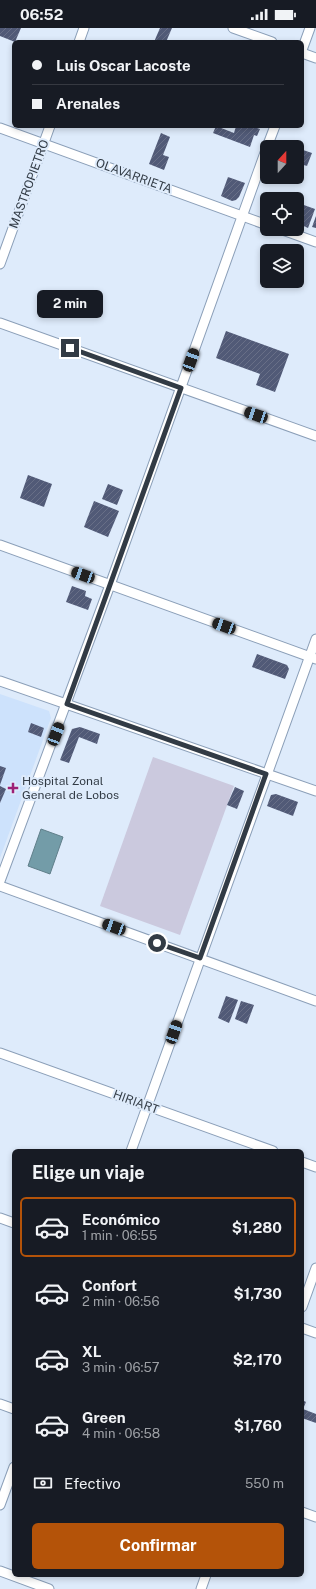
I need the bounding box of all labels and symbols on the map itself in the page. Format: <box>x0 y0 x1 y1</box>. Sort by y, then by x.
street label: MASTROPIETRO <box>6 138 52 230</box>
north arrow <box>260 140 304 184</box>
street label: OLAVARRIETA <box>94 156 175 196</box>
callout: 2 min <box>37 290 103 318</box>
route end <box>61 339 79 357</box>
car <box>181 347 201 373</box>
car <box>243 405 269 425</box>
car <box>70 565 96 585</box>
car <box>211 616 237 636</box>
car <box>46 721 66 747</box>
place label: Hospital Zonal General de Lobos <box>22 774 119 802</box>
marker: Hospital Zonal General de Lobos <box>7 782 19 794</box>
car <box>101 917 127 937</box>
route start <box>148 934 166 952</box>
car <box>164 1019 184 1045</box>
street label: HIRIART <box>111 1087 161 1117</box>

